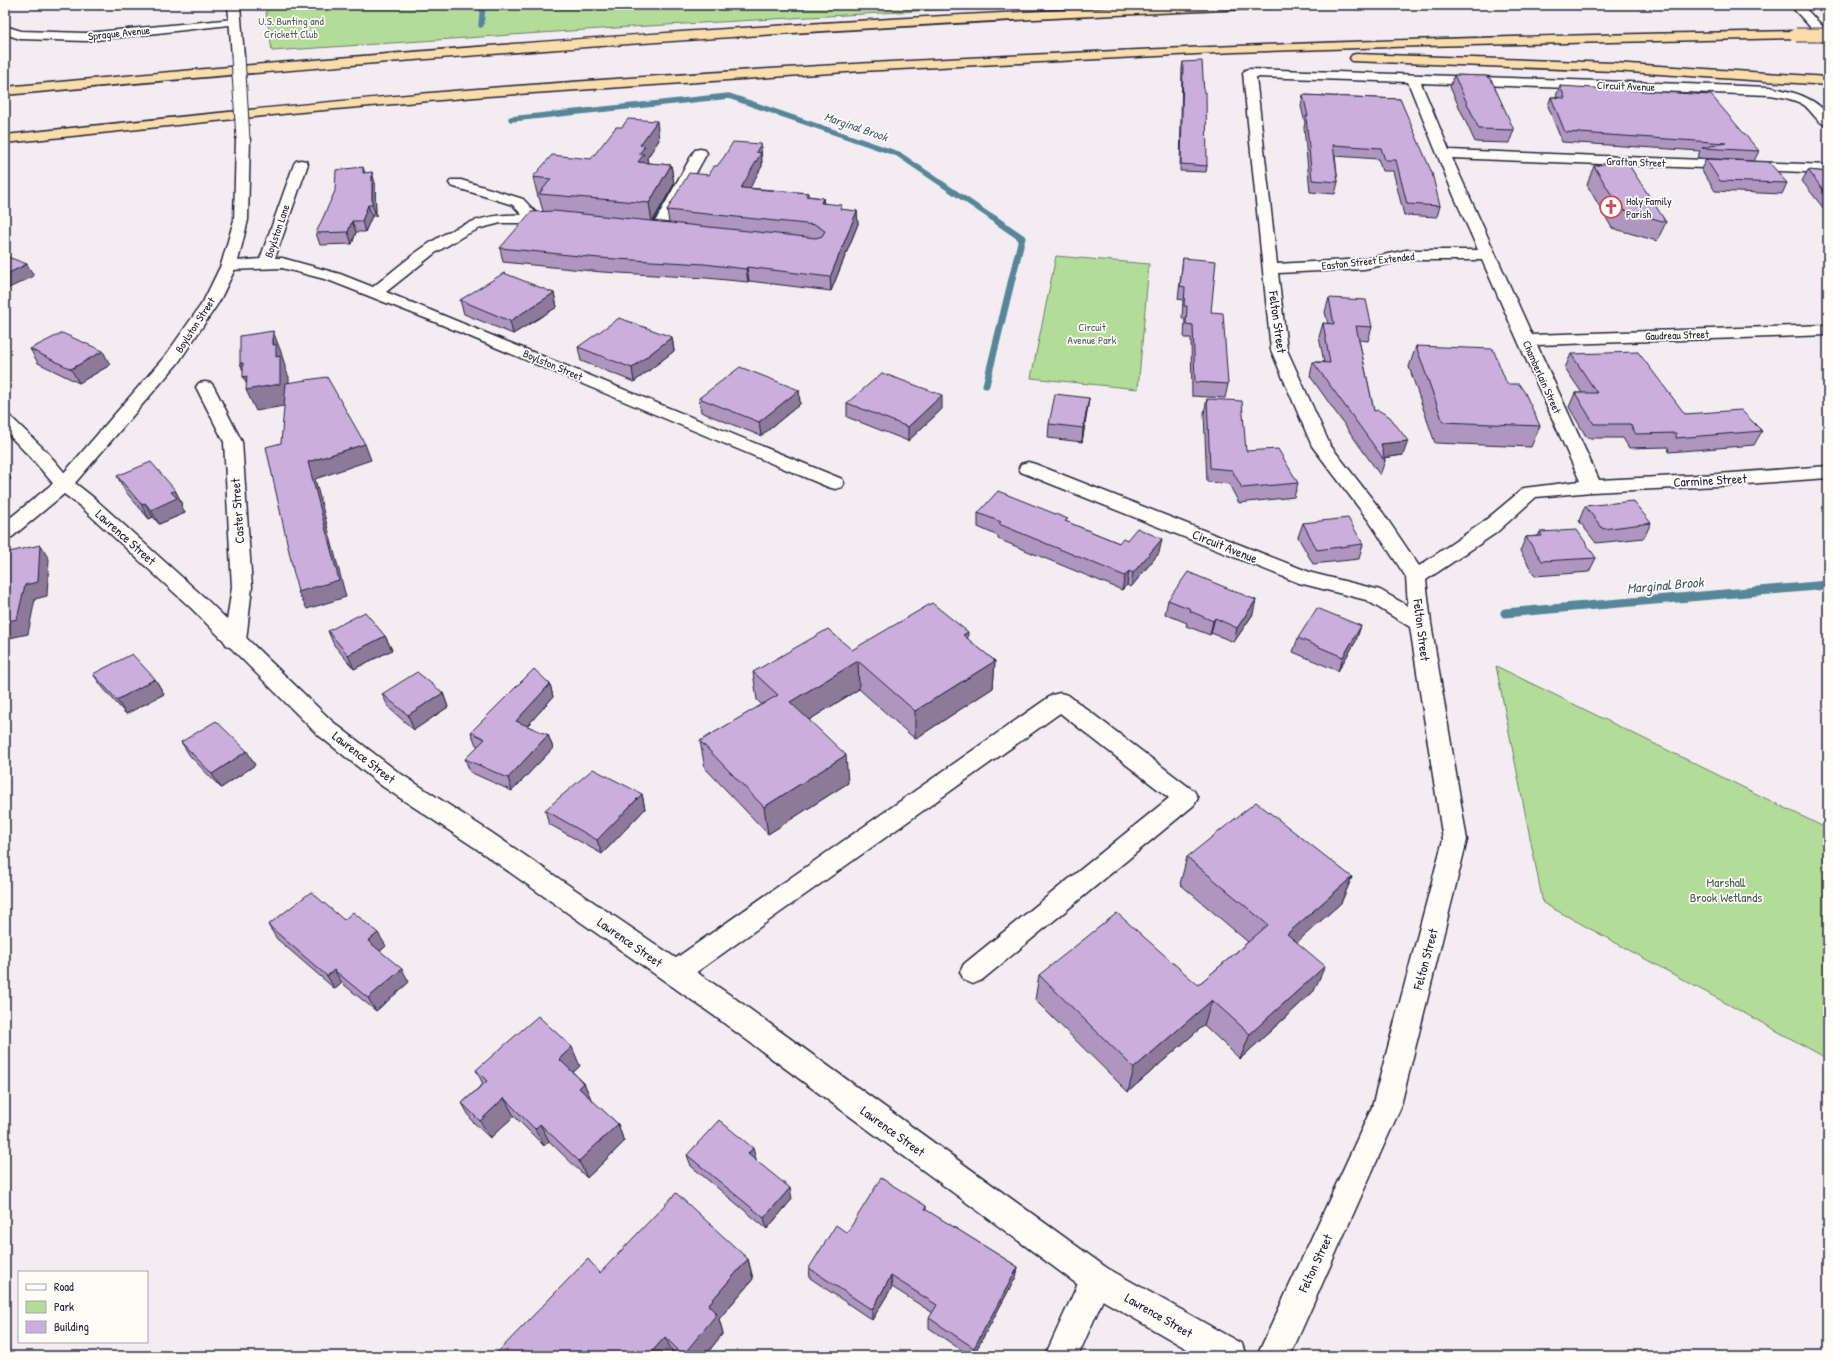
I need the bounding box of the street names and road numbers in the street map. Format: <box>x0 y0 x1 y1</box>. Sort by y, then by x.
street label: Sprague Avenue <box>87 23 151 43</box>
street label: Circuit Avenue <box>1597 78 1656 94</box>
street label: Grafton Street <box>1606 154 1666 170</box>
street label: Boylston Lane <box>261 202 293 259</box>
street label: Easton Street Extended <box>1321 249 1416 273</box>
street label: Felton Street <box>1265 289 1291 355</box>
street label: Boylston Street <box>172 295 218 355</box>
street label: Gaudreau Street <box>1645 327 1709 343</box>
street label: Chamberlain Street <box>1520 338 1564 416</box>
street label: Boylston Street <box>521 346 585 384</box>
street label: Carmine Street <box>1673 469 1748 491</box>
street label: Caster Street <box>226 477 248 544</box>
street label: Lawrence Street <box>92 505 160 569</box>
street label: Circuit Avenue <box>1190 525 1260 567</box>
street label: Felton Street <box>1409 597 1435 663</box>
street label: Lawrence Street <box>329 727 400 788</box>
street label: Lawrence Street <box>594 913 667 971</box>
street label: Felton Street <box>1408 926 1442 992</box>
street label: Lawrence Street <box>857 1102 929 1161</box>
street label: Felton Street <box>1293 1230 1337 1296</box>
street label: Lawrence Street <box>1122 1288 1197 1342</box>

